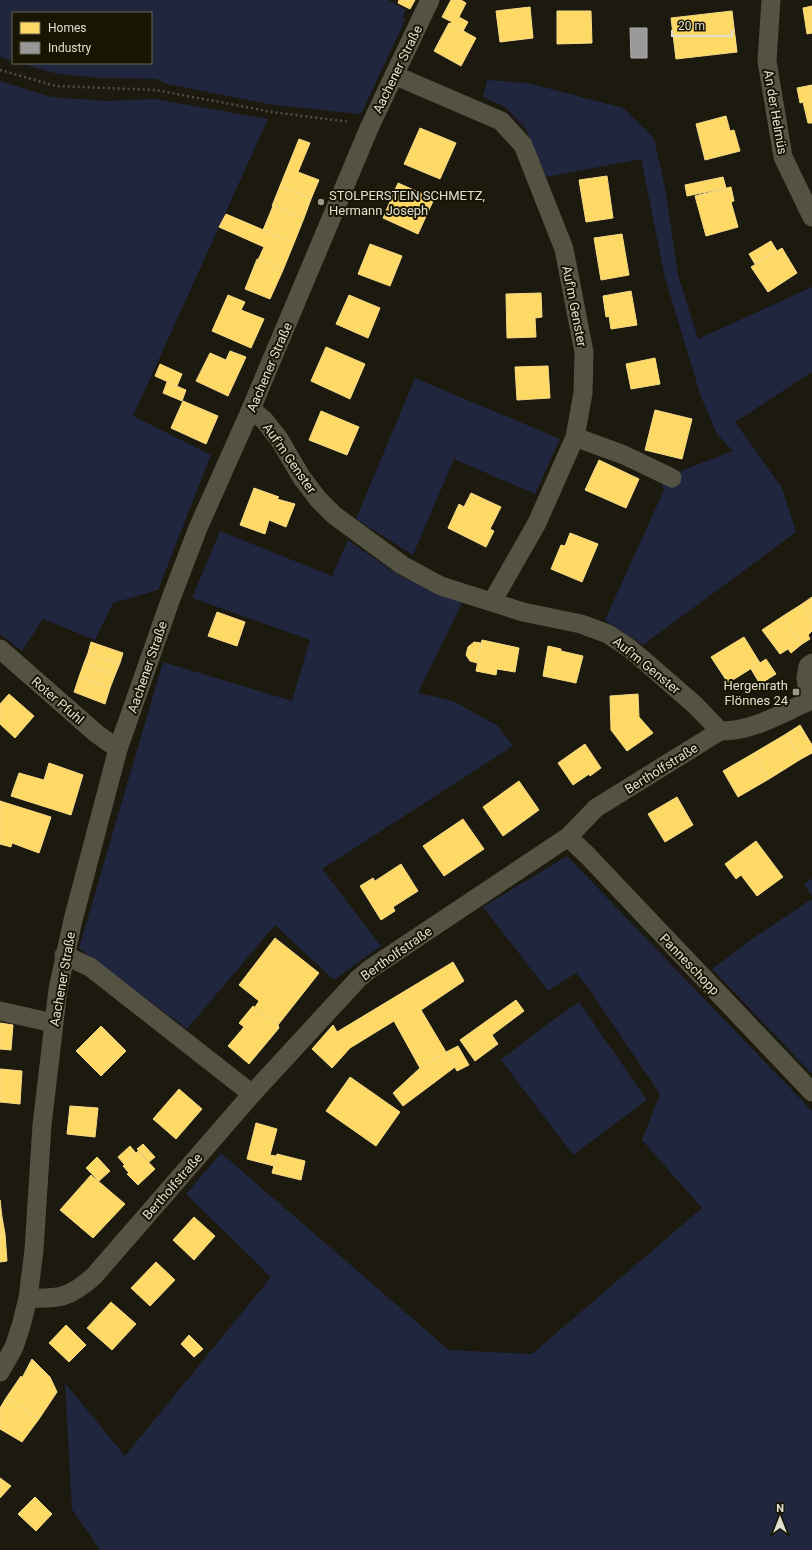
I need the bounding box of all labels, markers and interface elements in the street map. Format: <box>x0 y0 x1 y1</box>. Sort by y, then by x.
legend <box>12 12 152 64</box>
scale bar <box>672 12 732 38</box>
text: 20 m <box>678 19 705 33</box>
text: Homes <box>48 21 86 35</box>
street label: Aachener Straße <box>370 23 425 116</box>
text: Industry <box>48 41 92 55</box>
street label: An der Helmüs <box>761 69 790 156</box>
place label: STOLPERSTEIN SCHMETZ, Hermann Joseph <box>329 188 485 218</box>
marker: STOLPERSTEIN SCHMETZ, Hermann Joseph <box>316 197 326 207</box>
street label: Auf'm Genster <box>559 264 590 348</box>
street label: Aachener Straße <box>244 320 295 414</box>
street label: Auf'm Genster <box>260 420 320 497</box>
street label: Aachener Straße <box>125 619 170 715</box>
street label: Auf'm Genster <box>610 634 684 697</box>
street label: Roter Pfuhl <box>28 674 87 727</box>
place label: Hergenrath Flönnes 24 <box>724 678 789 708</box>
marker: Hergenrath Flönnes 24 <box>791 687 801 697</box>
street label: Bertholfstraße <box>622 740 701 797</box>
street label: Bertholfstraße <box>358 923 435 983</box>
street label: Aachener Straße <box>47 930 78 1028</box>
street label: Panneschopp <box>657 931 723 998</box>
street label: Bertholfstraße <box>139 1150 205 1223</box>
north arrow <box>760 1498 800 1538</box>
text: N <box>776 1502 784 1515</box>

